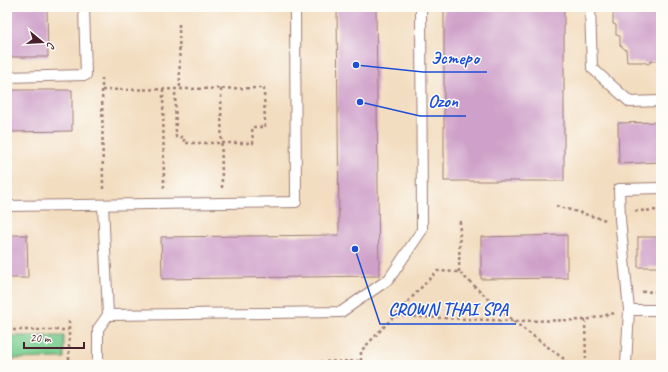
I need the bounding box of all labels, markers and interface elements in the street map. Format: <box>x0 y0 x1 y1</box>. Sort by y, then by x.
north arrow <box>22 22 62 62</box>
text: С <box>44 40 59 51</box>
callout: Эстеро <box>423 42 487 72</box>
text: Эстеро <box>431 47 481 69</box>
callout: Ozon <box>420 86 466 116</box>
text: Ozon <box>428 90 459 112</box>
callout: CROWN THAI SPA <box>380 294 516 324</box>
text: CROWN THAI SPA <box>388 298 510 320</box>
scale bar <box>24 324 84 350</box>
text: 20 m <box>30 330 52 346</box>

